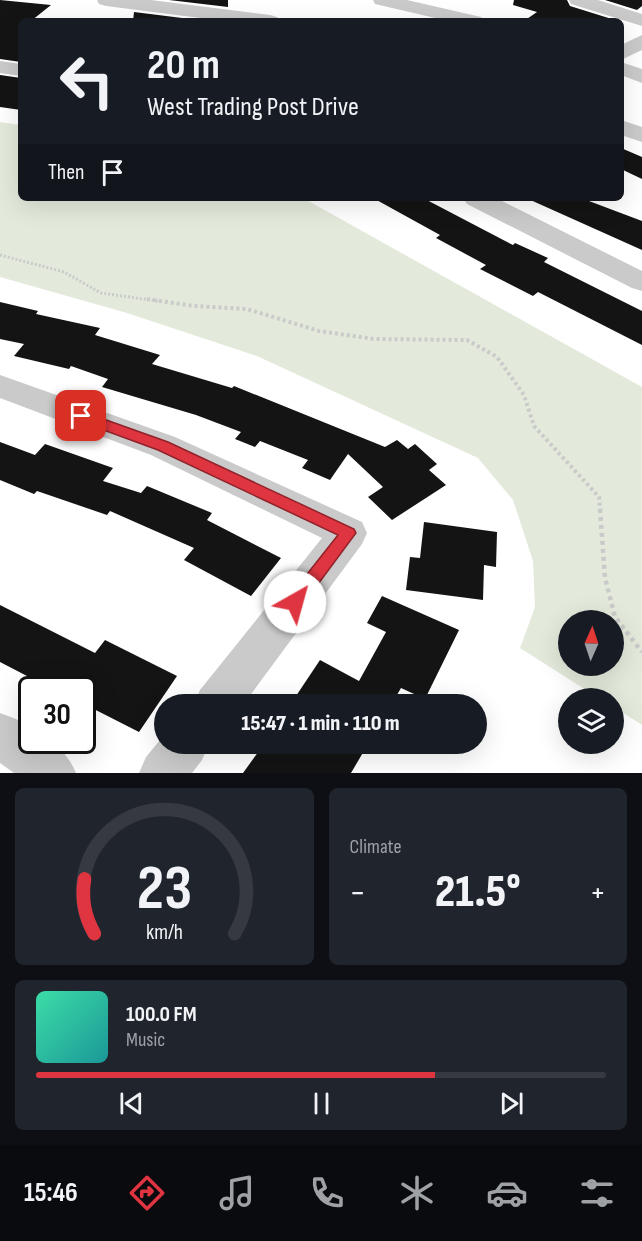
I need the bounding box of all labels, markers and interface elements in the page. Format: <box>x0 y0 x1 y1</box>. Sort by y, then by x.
text: 20 m <box>147 40 220 91</box>
icon: left <box>48 42 126 120</box>
text: West Trading Post Drive <box>147 91 359 123</box>
icon: arrive <box>96 156 129 189</box>
text: Then <box>48 159 84 186</box>
pin <box>55 390 106 441</box>
icon: arrive <box>64 399 97 432</box>
position arrow <box>263 570 327 634</box>
north arrow <box>558 610 624 676</box>
map controls <box>558 610 624 754</box>
speed limit sign: 30 <box>18 676 96 754</box>
button: layers <box>558 688 624 754</box>
text: 15:47 · 1 min · 110 m <box>241 710 400 737</box>
text: Climate <box>350 835 402 859</box>
text: 23 <box>137 852 192 927</box>
text: 21.5° <box>435 865 521 920</box>
text: − <box>350 873 366 913</box>
text: + <box>590 873 606 913</box>
text: km/h <box>146 920 183 945</box>
text: 100.0 FM <box>126 1001 197 1028</box>
text: Music <box>126 1028 165 1052</box>
icon: previous <box>115 1087 148 1120</box>
icon: pause <box>305 1087 338 1120</box>
icon: next <box>495 1087 528 1120</box>
icon: directions <box>126 1172 168 1214</box>
icon: music <box>216 1172 258 1214</box>
icon: phone <box>306 1172 348 1214</box>
icon: climate <box>396 1172 438 1214</box>
icon: car <box>486 1172 528 1214</box>
icon: filters <box>576 1172 618 1214</box>
text: 15:46 <box>24 1177 78 1209</box>

